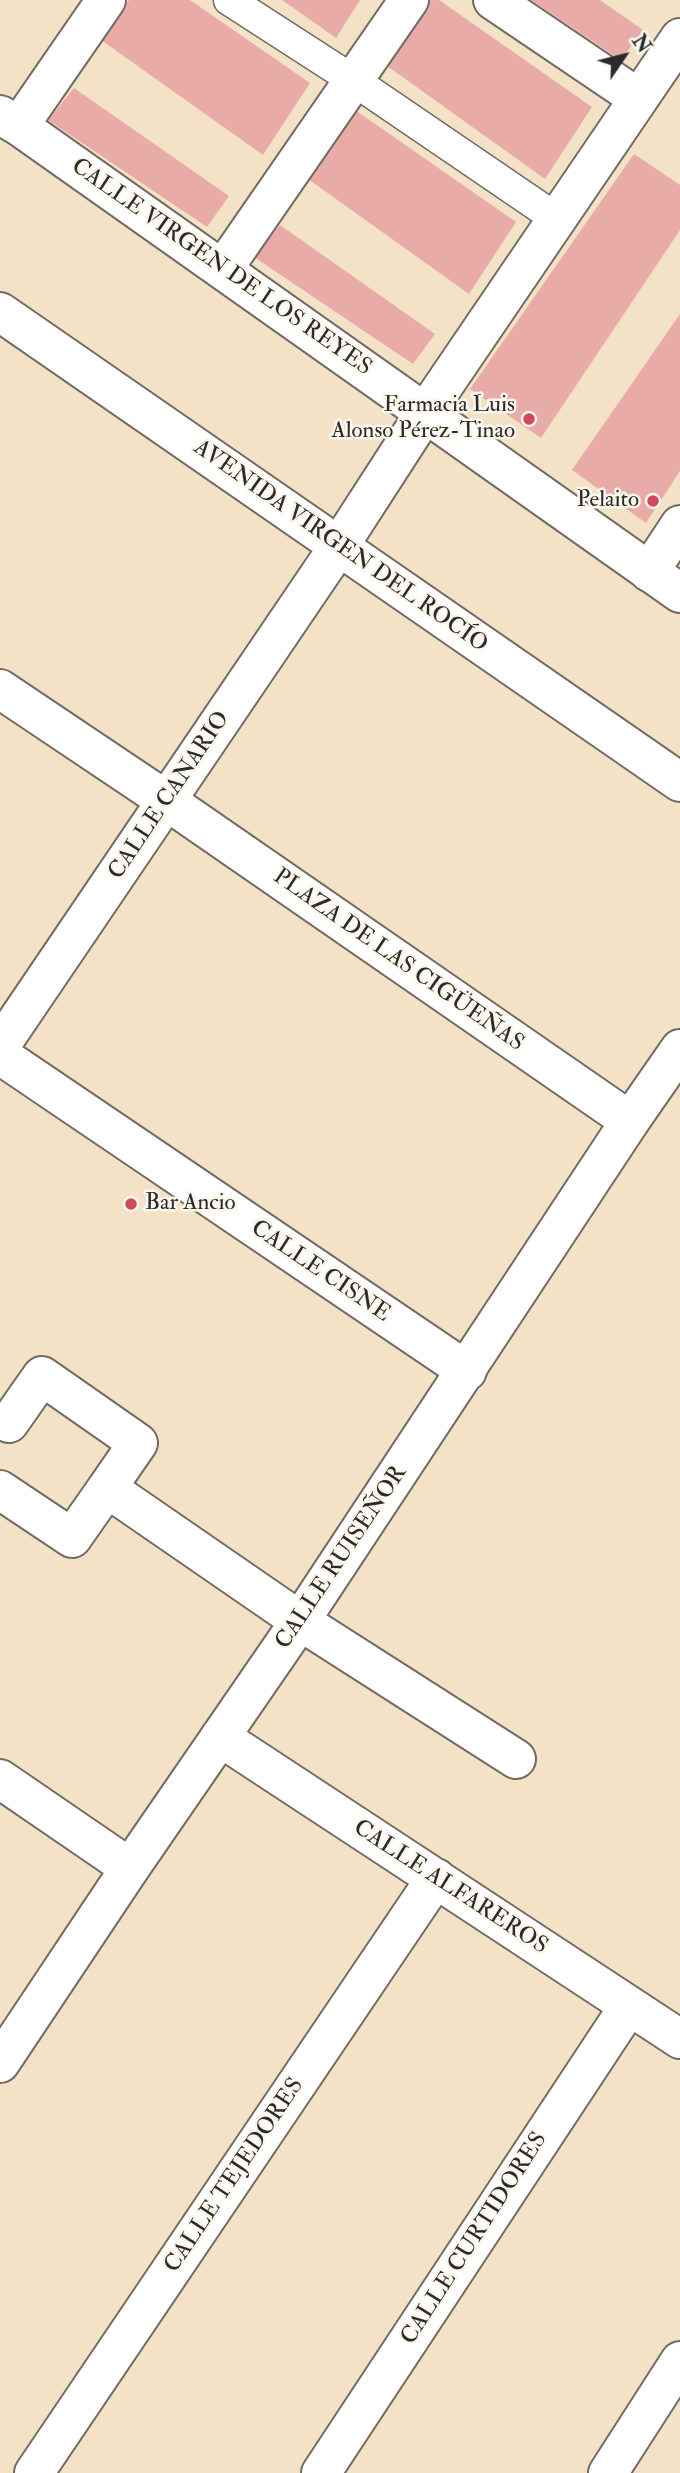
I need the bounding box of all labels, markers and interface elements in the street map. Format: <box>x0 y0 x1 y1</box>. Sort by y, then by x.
north arrow <box>589 21 659 91</box>
text: N <box>626 30 656 58</box>
street label: CALLE VIRGEN DE LOS REYES <box>65 153 377 383</box>
place label: Farmacia Luis Alonso Pérez-Tinao <box>331 392 515 446</box>
marker: Farmacia Luis Alonso Pérez-Tinao <box>521 411 537 427</box>
street label: AVENIDA VIRGEN DEL ROCÍO <box>188 435 492 659</box>
place label: Pelaito <box>577 487 639 515</box>
marker: Pelaito <box>645 493 661 509</box>
street label: CALLE CANARIO <box>104 707 236 885</box>
street label: PLAZA DE LAS CIGÜEÑAS <box>267 864 529 1058</box>
place label: Bar Ancio <box>145 1190 236 1218</box>
marker: Bar Ancio <box>123 1196 139 1212</box>
street label: CALLE CISNE <box>245 1215 395 1329</box>
street label: CALLE RUISEÑOR <box>270 1461 414 1655</box>
street label: CALLE ALFAREROS <box>348 1815 552 1961</box>
street label: CALLE TEJEDORES <box>160 2073 310 2279</box>
street label: CALLE CURTIDORES <box>396 2128 554 2350</box>

